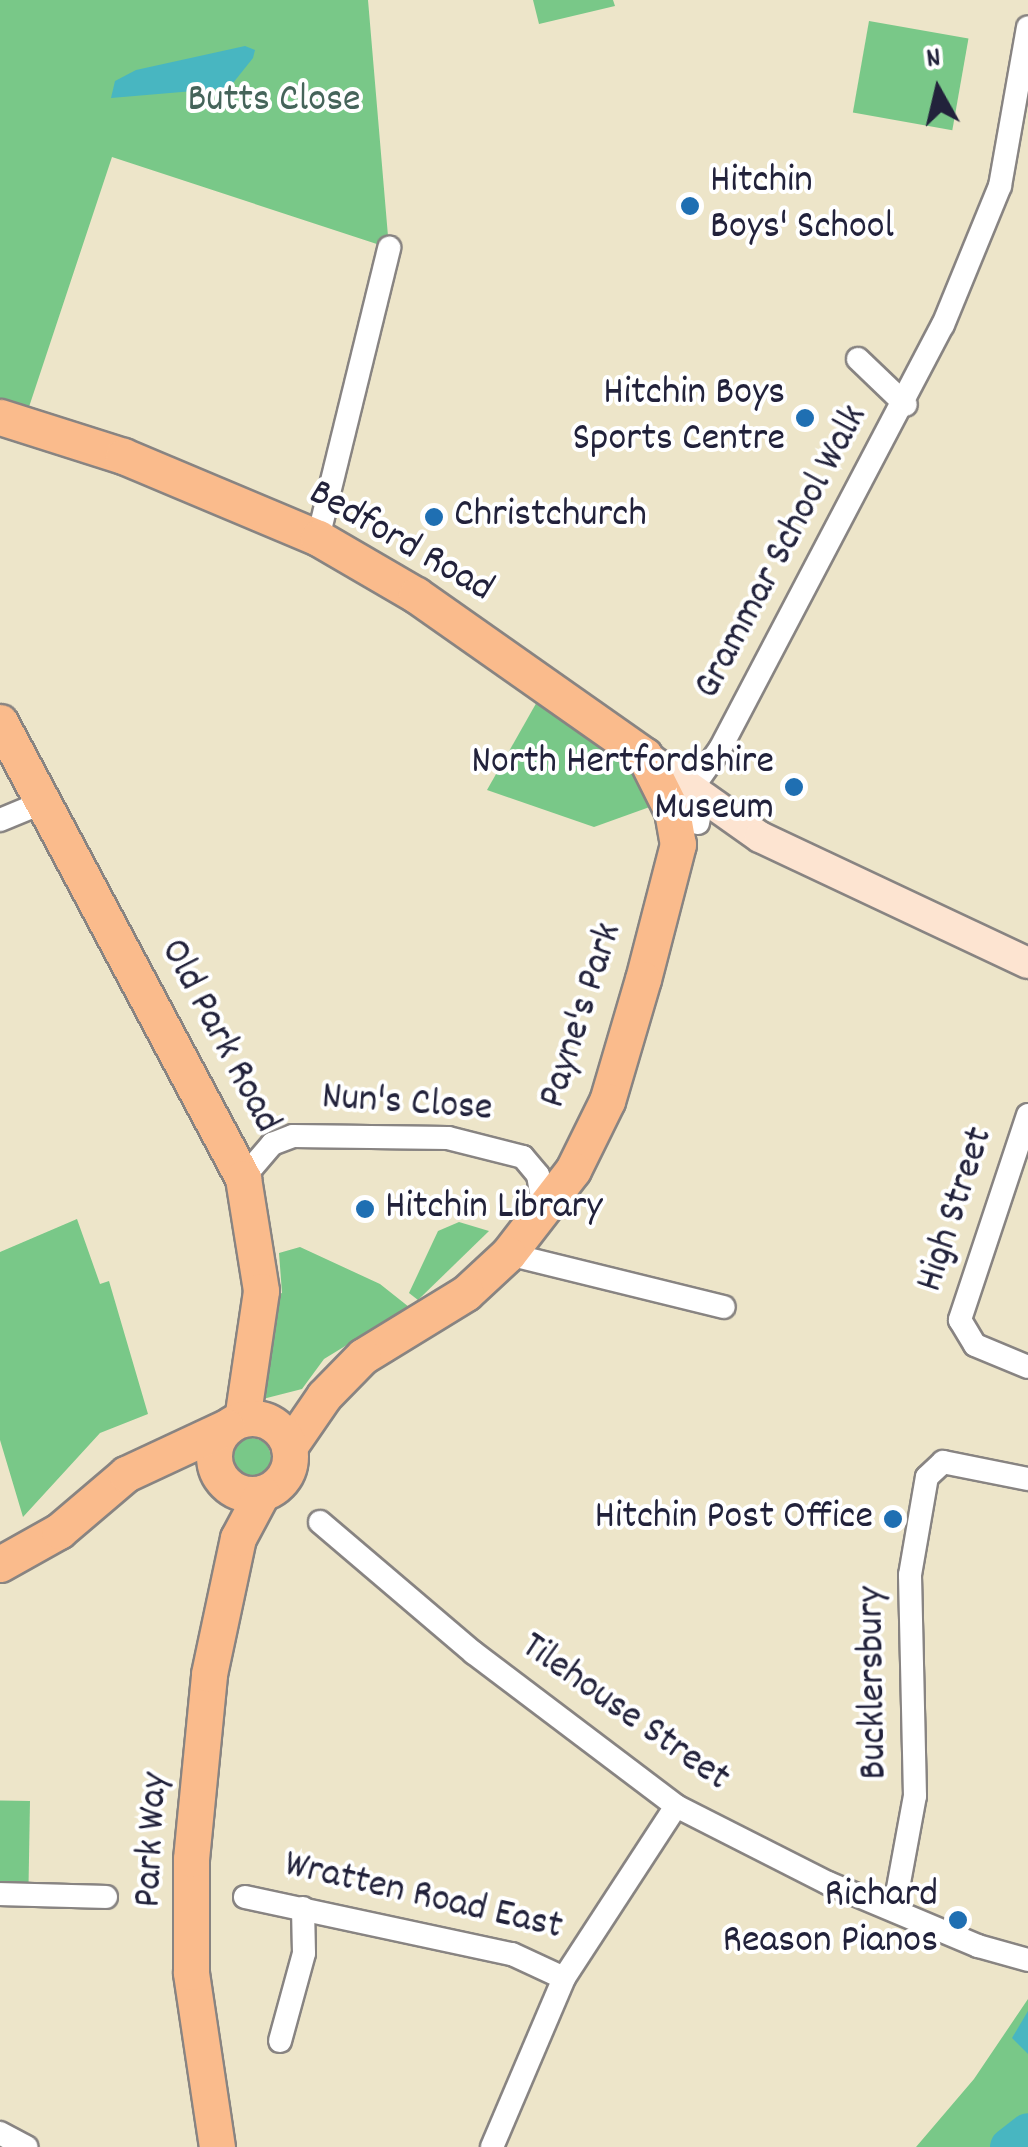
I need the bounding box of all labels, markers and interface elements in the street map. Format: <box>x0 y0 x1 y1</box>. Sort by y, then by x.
north arrow <box>888 40 988 140</box>
text: N <box>924 40 943 81</box>
park label: Butts Close <box>187 78 361 126</box>
place label: Hitchin Boys' School <box>710 159 894 253</box>
marker: Hitchin Boys' School <box>679 195 701 217</box>
place label: Hitchin Boys Sports Centre <box>572 371 785 465</box>
street label: Grammar School Walk <box>685 398 881 708</box>
marker: Hitchin Boys Sports Centre <box>794 407 816 429</box>
street label: Bedford Road <box>299 471 501 615</box>
place label: Christchurch <box>454 493 647 541</box>
marker: Christchurch <box>423 506 445 528</box>
place label: North Hertfordshire Museum <box>471 740 774 834</box>
marker: North Hertfordshire Museum <box>783 776 805 798</box>
street label: Payne's Park <box>531 918 635 1114</box>
street label: Old Park Road <box>147 932 289 1142</box>
street label: Nun's Close <box>320 1075 494 1135</box>
street label: High Street <box>908 1122 1006 1298</box>
place label: Hitchin Library <box>385 1185 603 1233</box>
marker: Hitchin Library <box>354 1198 376 1220</box>
place label: Hitchin Post Office <box>594 1495 873 1543</box>
marker: Hitchin Post Office <box>882 1508 904 1530</box>
street label: Bucklersbury <box>849 1586 901 1780</box>
street label: Tilehouse Street <box>510 1624 738 1804</box>
street label: Park Way <box>126 1771 182 1909</box>
street label: Wratten Road East <box>279 1843 567 1953</box>
place label: Richard Reason Pianos <box>723 1873 938 1967</box>
marker: Richard Reason Pianos <box>947 1909 969 1931</box>

